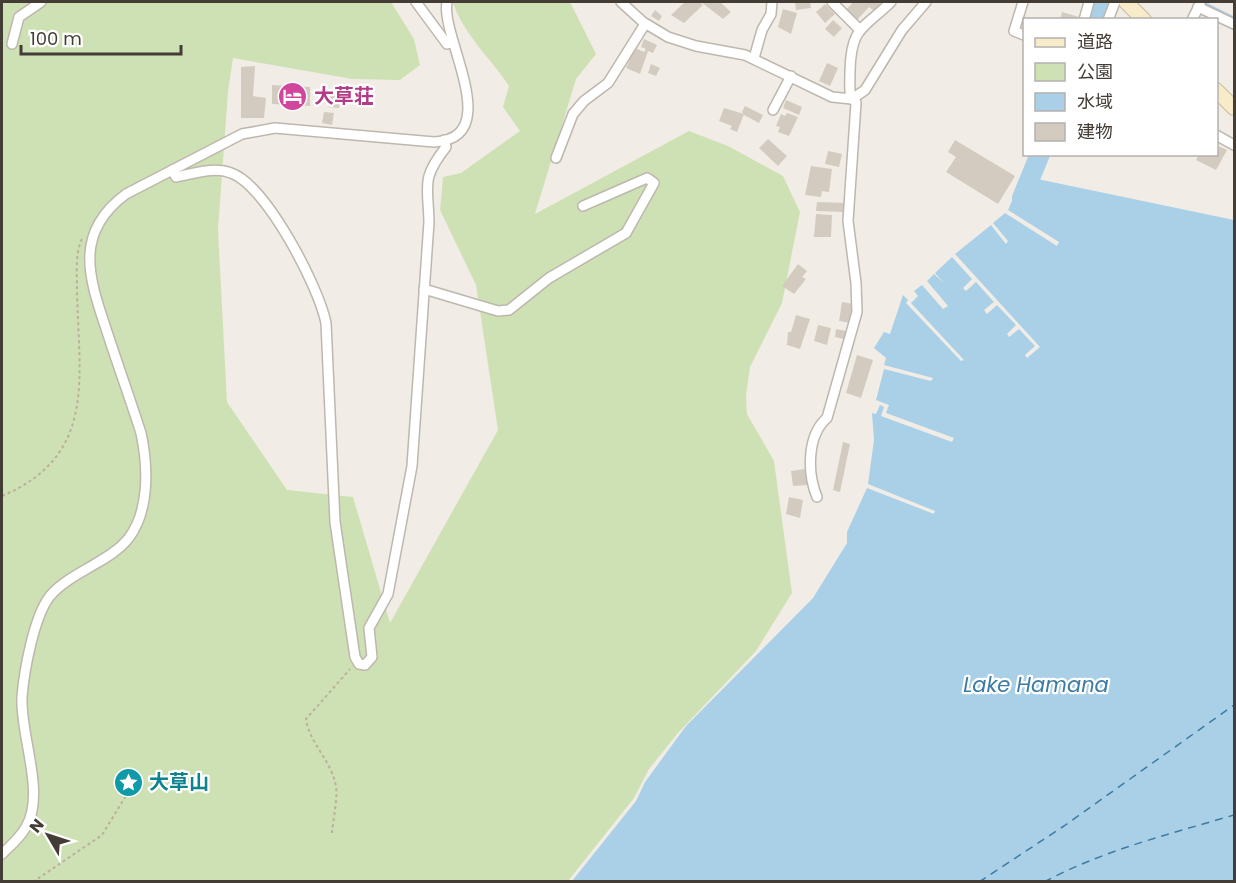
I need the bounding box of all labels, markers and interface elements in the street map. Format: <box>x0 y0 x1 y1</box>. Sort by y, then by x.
scale bar <box>21 18 182 56</box>
legend <box>1023 18 1218 156</box>
text: 100 m <box>30 26 82 51</box>
text: 道路 <box>1077 29 1113 54</box>
text: 公園 <box>1077 59 1113 84</box>
hotel icon: 大草荘 <box>277 80 309 112</box>
place label: 大草荘 <box>314 82 374 110</box>
text: 水域 <box>1077 89 1113 114</box>
text: 建物 <box>1077 119 1113 144</box>
water label: Lake Hamana <box>963 670 1109 699</box>
place icon: 大草山 <box>112 766 144 798</box>
place label: 大草山 <box>149 768 209 796</box>
north arrow <box>18 805 78 865</box>
text: N <box>24 814 49 838</box>

